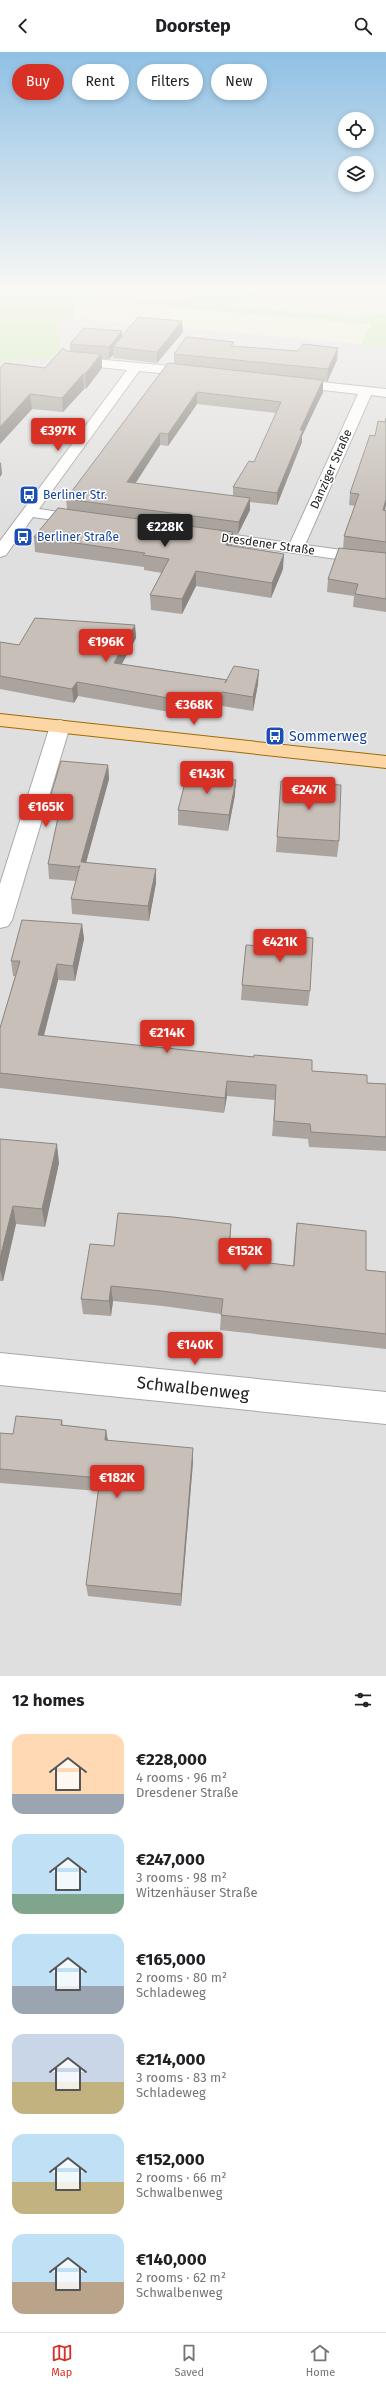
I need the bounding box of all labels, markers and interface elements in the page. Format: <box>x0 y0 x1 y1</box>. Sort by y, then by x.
icon: back <box>12 15 34 37</box>
text: Doorstep <box>155 15 231 37</box>
icon: search <box>352 15 374 37</box>
chip: Buy <box>12 64 64 100</box>
chip: Rent <box>72 64 129 100</box>
chip: Filters <box>137 64 203 100</box>
chip: New <box>211 64 267 100</box>
map controls <box>338 112 374 192</box>
button: locate <box>338 112 374 148</box>
button: layers <box>338 156 374 192</box>
pin: €397K <box>30 418 86 452</box>
text: €397K <box>40 423 76 438</box>
street label: Danziger Straße <box>307 427 355 511</box>
bus stop icon: Berliner Str. <box>18 484 40 506</box>
place label: Berliner Str. <box>43 488 107 502</box>
pin: €228K <box>137 514 193 548</box>
text: €228K <box>147 519 183 534</box>
bus stop icon: Berliner Straße <box>12 526 34 548</box>
place label: Berliner Straße <box>37 530 119 544</box>
street label: Dresdener Straße <box>220 530 316 558</box>
pin: €196K <box>78 629 134 663</box>
text: €196K <box>88 634 124 649</box>
pin: €368K <box>166 692 222 726</box>
text: €368K <box>175 697 213 712</box>
bus stop icon: Sommerweg <box>264 725 286 747</box>
place label: Sommerweg <box>289 728 368 745</box>
pin: €143K <box>179 761 235 795</box>
text: €143K <box>189 766 225 781</box>
pin: €247K <box>281 777 337 811</box>
text: €247K <box>291 782 327 797</box>
pin: €165K <box>18 794 74 828</box>
text: €165K <box>28 799 64 814</box>
pin: €421K <box>252 929 308 963</box>
text: €421K <box>262 934 298 949</box>
pin: €214K <box>139 1020 195 1054</box>
text: €214K <box>149 1025 185 1040</box>
pin: €152K <box>217 1238 273 1272</box>
text: €152K <box>227 1243 263 1258</box>
pin: €140K <box>167 1332 223 1366</box>
text: €140K <box>177 1337 213 1352</box>
street label: Schwalbenweg <box>136 1372 250 1405</box>
pin: €182K <box>89 1465 145 1499</box>
text: €182K <box>99 1470 135 1485</box>
icon: filters <box>352 1689 374 1711</box>
text: 12 homes <box>12 1690 84 1711</box>
text: €228,000 <box>136 1749 207 1770</box>
icon: home <box>44 1750 92 1798</box>
text: 4 rooms · 96 m² <box>136 1770 227 1785</box>
text: Dresdener Straße <box>136 1785 238 1800</box>
text: €247,000 <box>136 1849 205 1870</box>
icon: home <box>44 1850 92 1898</box>
text: 3 rooms · 98 m² <box>136 1870 227 1885</box>
text: Witzenhäuser Straße <box>136 1885 257 1900</box>
text: €165,000 <box>136 1949 206 1970</box>
icon: home <box>44 1950 92 1998</box>
text: 2 rooms · 80 m² <box>136 1970 227 1985</box>
text: Schladeweg <box>136 1985 206 2000</box>
text: €214,000 <box>136 2049 205 2070</box>
icon: home <box>44 2050 92 2098</box>
text: 3 rooms · 83 m² <box>136 2070 226 2085</box>
text: Schladeweg <box>136 2085 206 2100</box>
text: €152,000 <box>136 2149 205 2170</box>
icon: home <box>44 2150 92 2198</box>
text: 2 rooms · 66 m² <box>136 2170 227 2185</box>
text: Schwalbenweg <box>136 2185 222 2200</box>
text: €140,000 <box>136 2249 207 2270</box>
icon: home <box>44 2250 92 2298</box>
text: 2 rooms · 62 m² <box>136 2270 226 2285</box>
text: Schwalbenweg <box>136 2285 222 2300</box>
tab: Map <box>51 2342 73 2379</box>
tab: Saved <box>174 2342 204 2379</box>
tab: Home <box>306 2342 335 2379</box>

